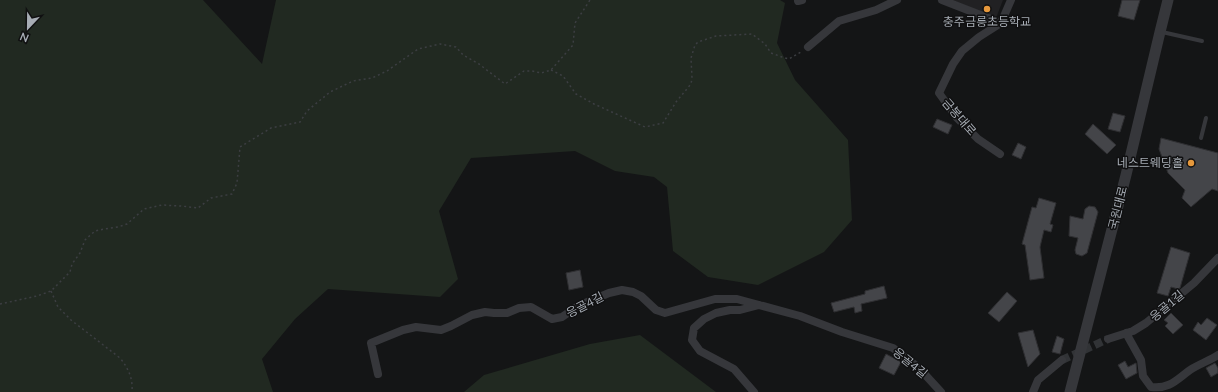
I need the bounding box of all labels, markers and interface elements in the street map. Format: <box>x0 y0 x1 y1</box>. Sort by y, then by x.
marker: 충주금릉초등학교 <box>982 4 992 14</box>
north arrow <box>8 8 48 48</box>
place label: 충주금릉초등학교 <box>943 14 1031 29</box>
text: N <box>18 30 30 45</box>
street label: 금봉대로 <box>939 95 980 138</box>
place label: 네스트웨딩홀 <box>1117 155 1183 170</box>
marker: 네스트웨딩홀 <box>1186 158 1196 168</box>
street label: 국원대로 <box>1105 185 1130 231</box>
street label: 응골1길 <box>1147 287 1187 324</box>
street label: 응골4길 <box>564 289 606 320</box>
street label: 응골4길 <box>890 344 931 381</box>

